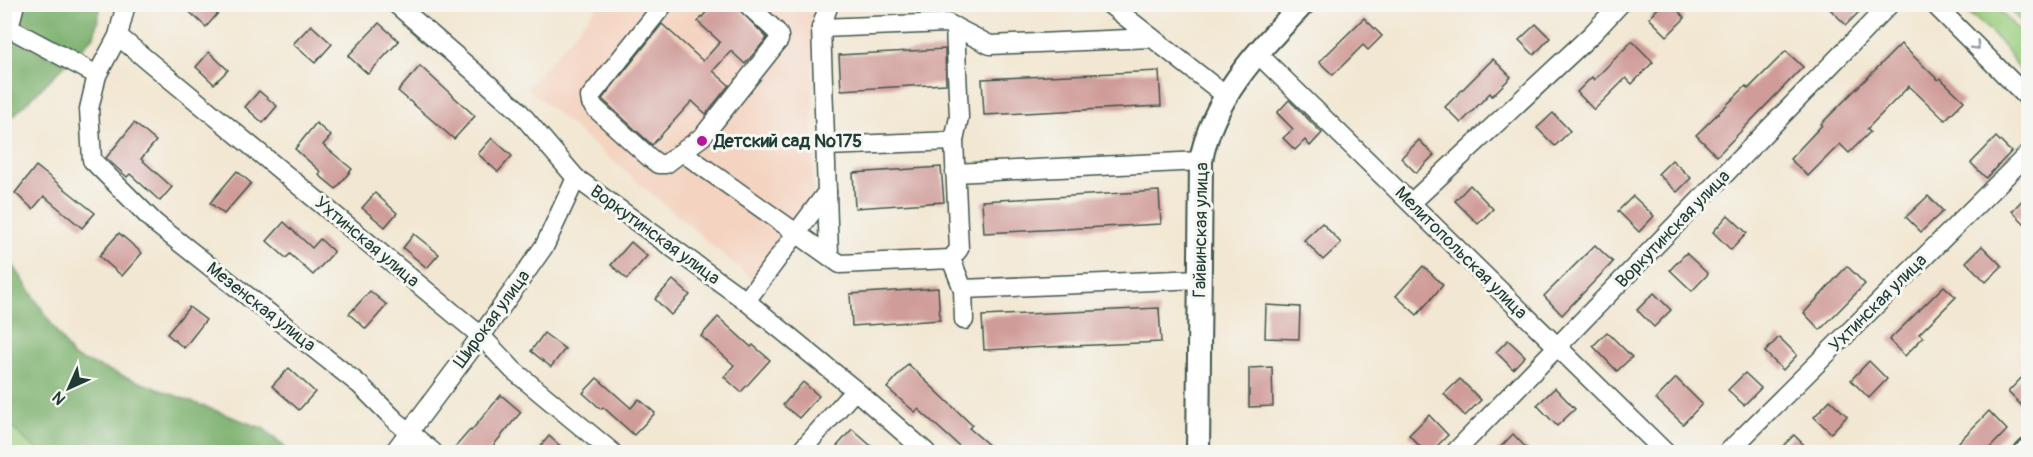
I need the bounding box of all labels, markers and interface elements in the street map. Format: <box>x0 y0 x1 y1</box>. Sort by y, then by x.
one-way arrow <box>1968 38 1979 49</box>
place label: Детский сад №175 <box>713 130 862 153</box>
marker: Детский сад №175 <box>695 134 709 148</box>
street label: Гайвинская улица <box>1188 162 1214 298</box>
street label: Воркутинская улица <box>1611 165 1735 293</box>
street label: Воркутинская улица <box>585 180 725 290</box>
street label: Мелитопольская улица <box>1390 182 1532 324</box>
street label: Ухтинская улица <box>310 191 424 293</box>
street label: Ухтинская улица <box>1824 249 1932 357</box>
street label: Мезенская улица <box>202 257 320 357</box>
street label: Широкая улица <box>449 265 535 373</box>
north arrow <box>39 358 99 418</box>
text: N <box>48 387 70 409</box>

